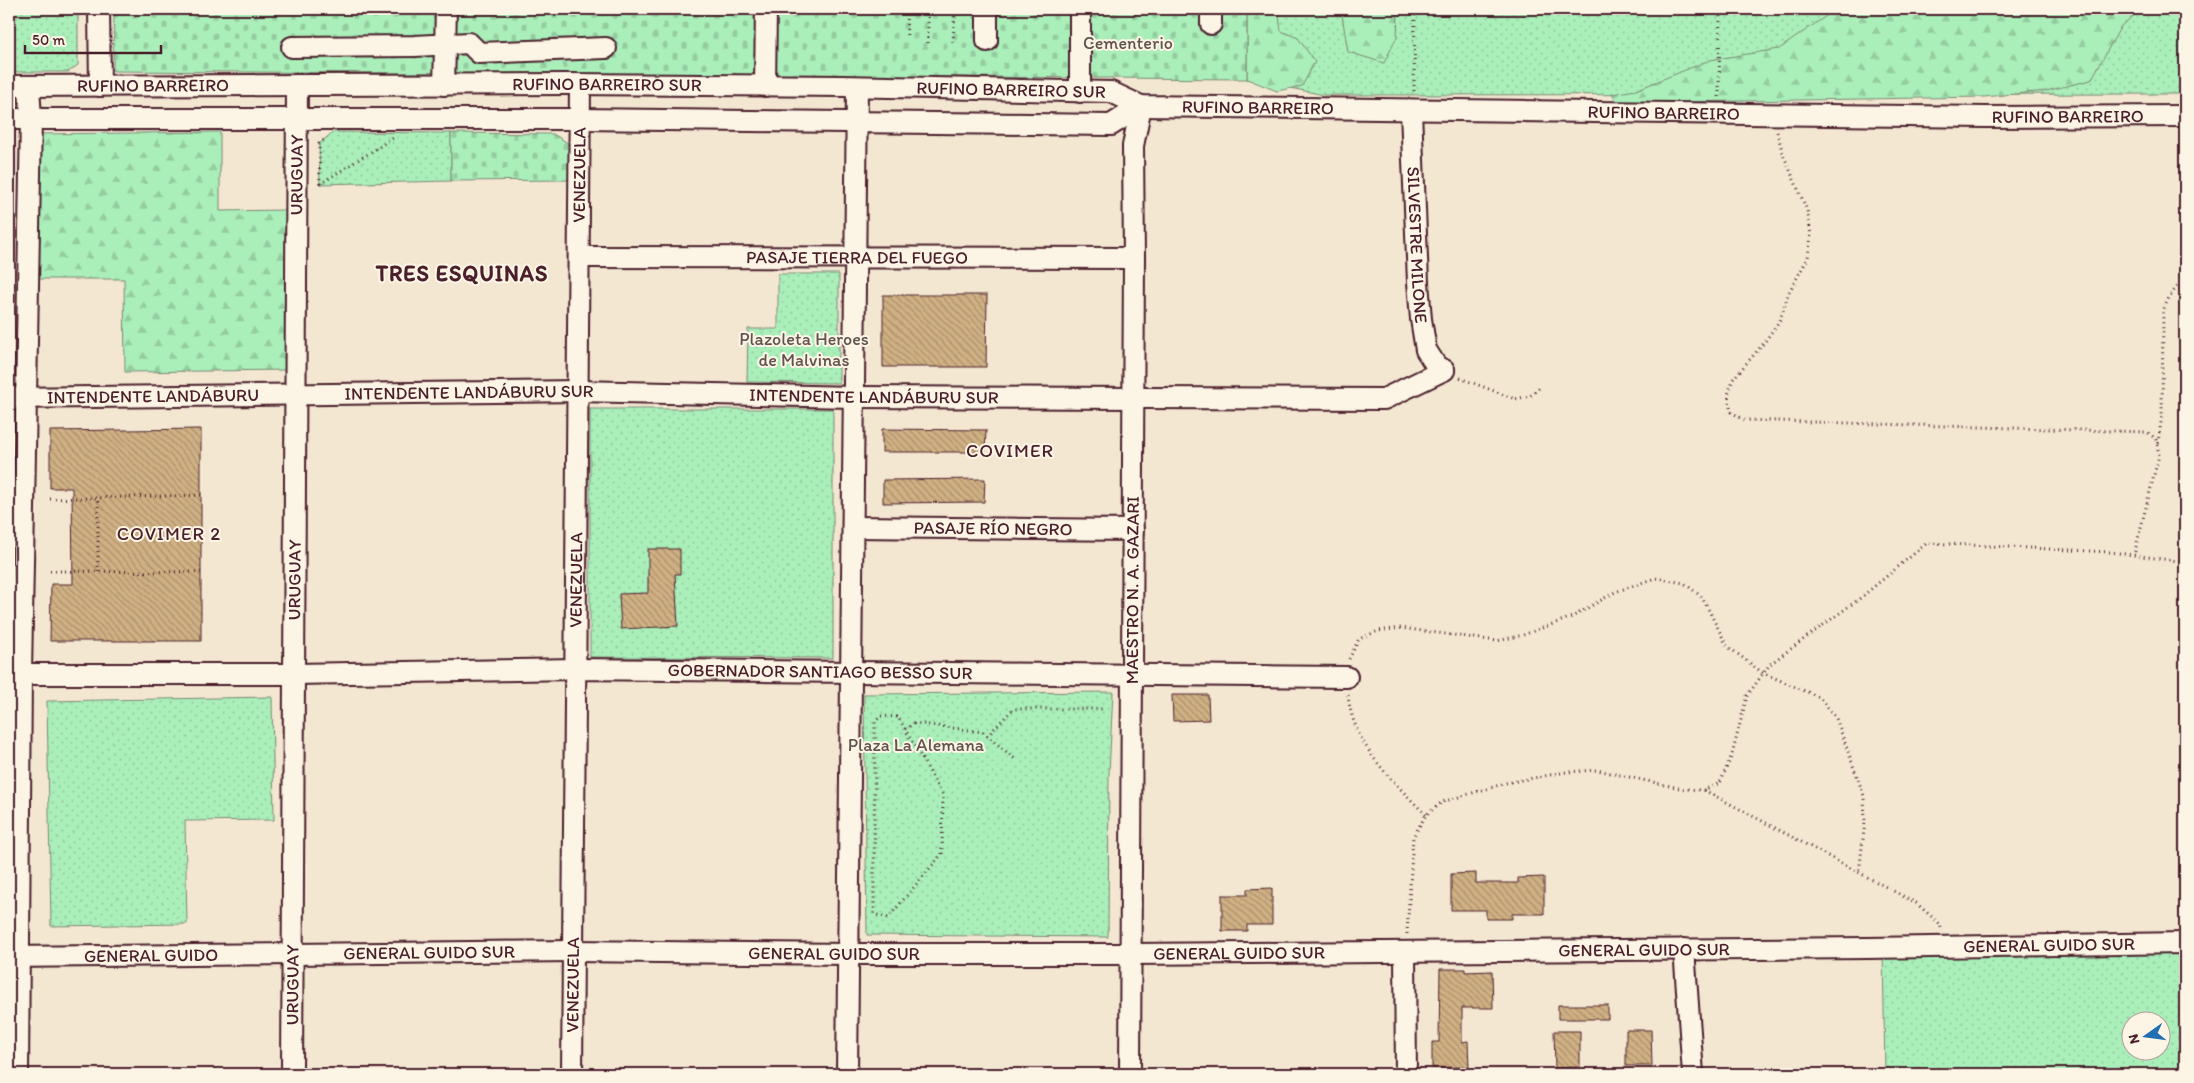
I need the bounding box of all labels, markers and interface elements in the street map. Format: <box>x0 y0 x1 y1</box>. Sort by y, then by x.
scale bar <box>25 22 161 54</box>
text: 50 m <box>32 31 65 49</box>
park label: Cementerio <box>1083 32 1173 54</box>
street label: RUFINO BARREIRO SUR <box>512 73 702 96</box>
street label: RUFINO BARREIRO <box>77 74 229 97</box>
street label: RUFINO BARREIRO SUR <box>916 77 1106 103</box>
street label: RUFINO BARREIRO <box>1182 96 1334 120</box>
street label: RUFINO BARREIRO <box>1588 101 1740 125</box>
street label: RUFINO BARREIRO <box>1992 105 2144 128</box>
street label: VENEZUELA <box>568 127 591 223</box>
street label: URUGUAY <box>285 134 308 216</box>
street label: SILVESTRE MILONE <box>1402 166 1432 324</box>
street label: PASAJE TIERRA DEL FUEGO <box>746 246 968 269</box>
district label: TRES ESQUINAS <box>375 260 548 287</box>
park label: Plazoleta Heroes de Malvinas <box>739 328 869 371</box>
street label: INTENDENTE LANDÁBURU SUR <box>344 380 594 405</box>
street label: INTENDENTE LANDÁBURU <box>47 384 259 409</box>
street label: INTENDENTE LANDÁBURU SUR <box>749 384 999 409</box>
district label: COVIMER <box>966 439 1054 462</box>
street label: MAESTRO N. A. GAZARI <box>1121 496 1144 684</box>
street label: PASAJE RÍO NEGRO <box>913 517 1073 540</box>
district label: COVIMER 2 <box>117 522 221 545</box>
street label: VENEZUELA <box>565 532 587 628</box>
street label: URUGUAY <box>283 539 306 621</box>
street label: GOBERNADOR SANTIAGO BESSO SUR <box>667 659 972 684</box>
park label: Plaza La Alemana <box>848 734 985 756</box>
street label: GENERAL GUIDO SUR <box>1963 933 2135 957</box>
street label: VENEZUELA <box>561 937 584 1033</box>
street label: GENERAL GUIDO SUR <box>1558 938 1730 962</box>
street label: GENERAL GUIDO SUR <box>343 941 515 964</box>
street label: GENERAL GUIDO SUR <box>1153 941 1325 965</box>
street label: GENERAL GUIDO SUR <box>748 942 920 965</box>
street label: GENERAL GUIDO <box>84 944 218 967</box>
street label: URUGUAY <box>281 944 304 1026</box>
north arrow <box>2122 1010 2172 1060</box>
text: N <box>2124 1032 2143 1046</box>

